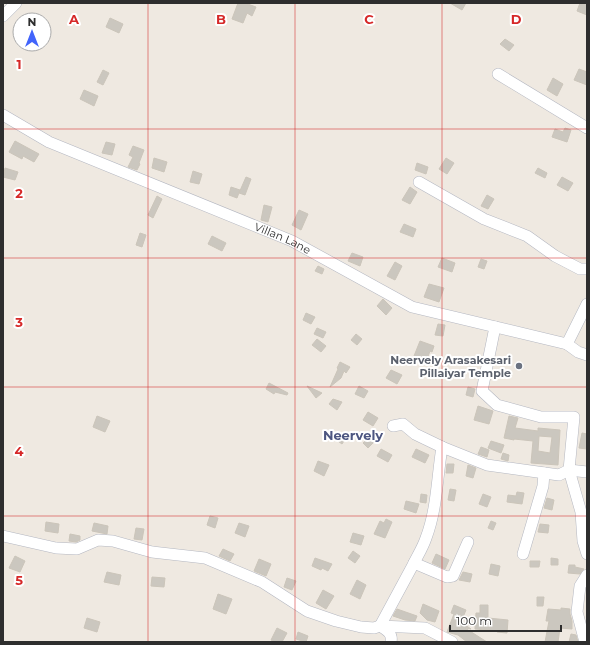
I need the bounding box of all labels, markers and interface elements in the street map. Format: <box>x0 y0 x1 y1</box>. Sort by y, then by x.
text: A <box>68 11 80 27</box>
text: B <box>216 11 226 27</box>
text: C <box>364 11 374 27</box>
text: D <box>511 11 522 27</box>
north arrow <box>12 12 52 52</box>
text: N <box>28 15 36 29</box>
text: 1 <box>16 56 22 72</box>
text: 2 <box>15 185 23 201</box>
street label: Villan Lane <box>252 219 314 257</box>
text: 3 <box>14 314 23 330</box>
place label: Neervely Arasakesari Pillaiyar Temple <box>390 353 511 380</box>
marker: Neervely Arasakesari Pillaiyar Temple <box>514 361 524 371</box>
district label: Neervely <box>323 427 383 443</box>
text: 4 <box>15 443 24 459</box>
text: 5 <box>15 572 23 588</box>
scale bar <box>450 607 561 633</box>
text: 100 m <box>456 613 492 628</box>

